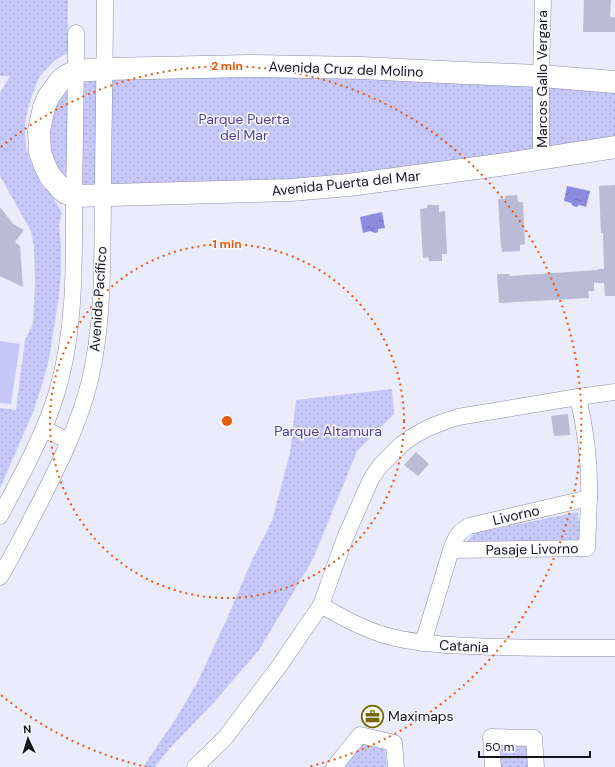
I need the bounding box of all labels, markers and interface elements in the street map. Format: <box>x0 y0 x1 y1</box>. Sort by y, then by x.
street label: Marcos Gallo Vergara <box>533 10 551 148</box>
street label: Avenida Cruz del Molino <box>268 57 424 81</box>
text: 2 min <box>211 58 243 74</box>
park label: Parque Puerta del Mar <box>198 110 290 144</box>
street label: Avenida Puerta del Mar <box>271 166 421 200</box>
text: 1 min <box>212 236 242 252</box>
street label: Avenida Pacífico <box>85 246 111 352</box>
centre of rings <box>220 414 234 428</box>
park label: Parque Altamura <box>274 422 382 440</box>
street label: Livorno <box>491 501 541 529</box>
street label: Pasaje Livorno <box>485 539 579 559</box>
street label: Catania <box>439 636 489 656</box>
office icon: Maximaps <box>359 703 385 729</box>
place label: Maximaps <box>388 707 454 725</box>
north arrow <box>8 719 48 759</box>
text: N <box>23 722 32 736</box>
scale bar <box>479 733 590 759</box>
text: 50 m <box>485 739 514 755</box>

